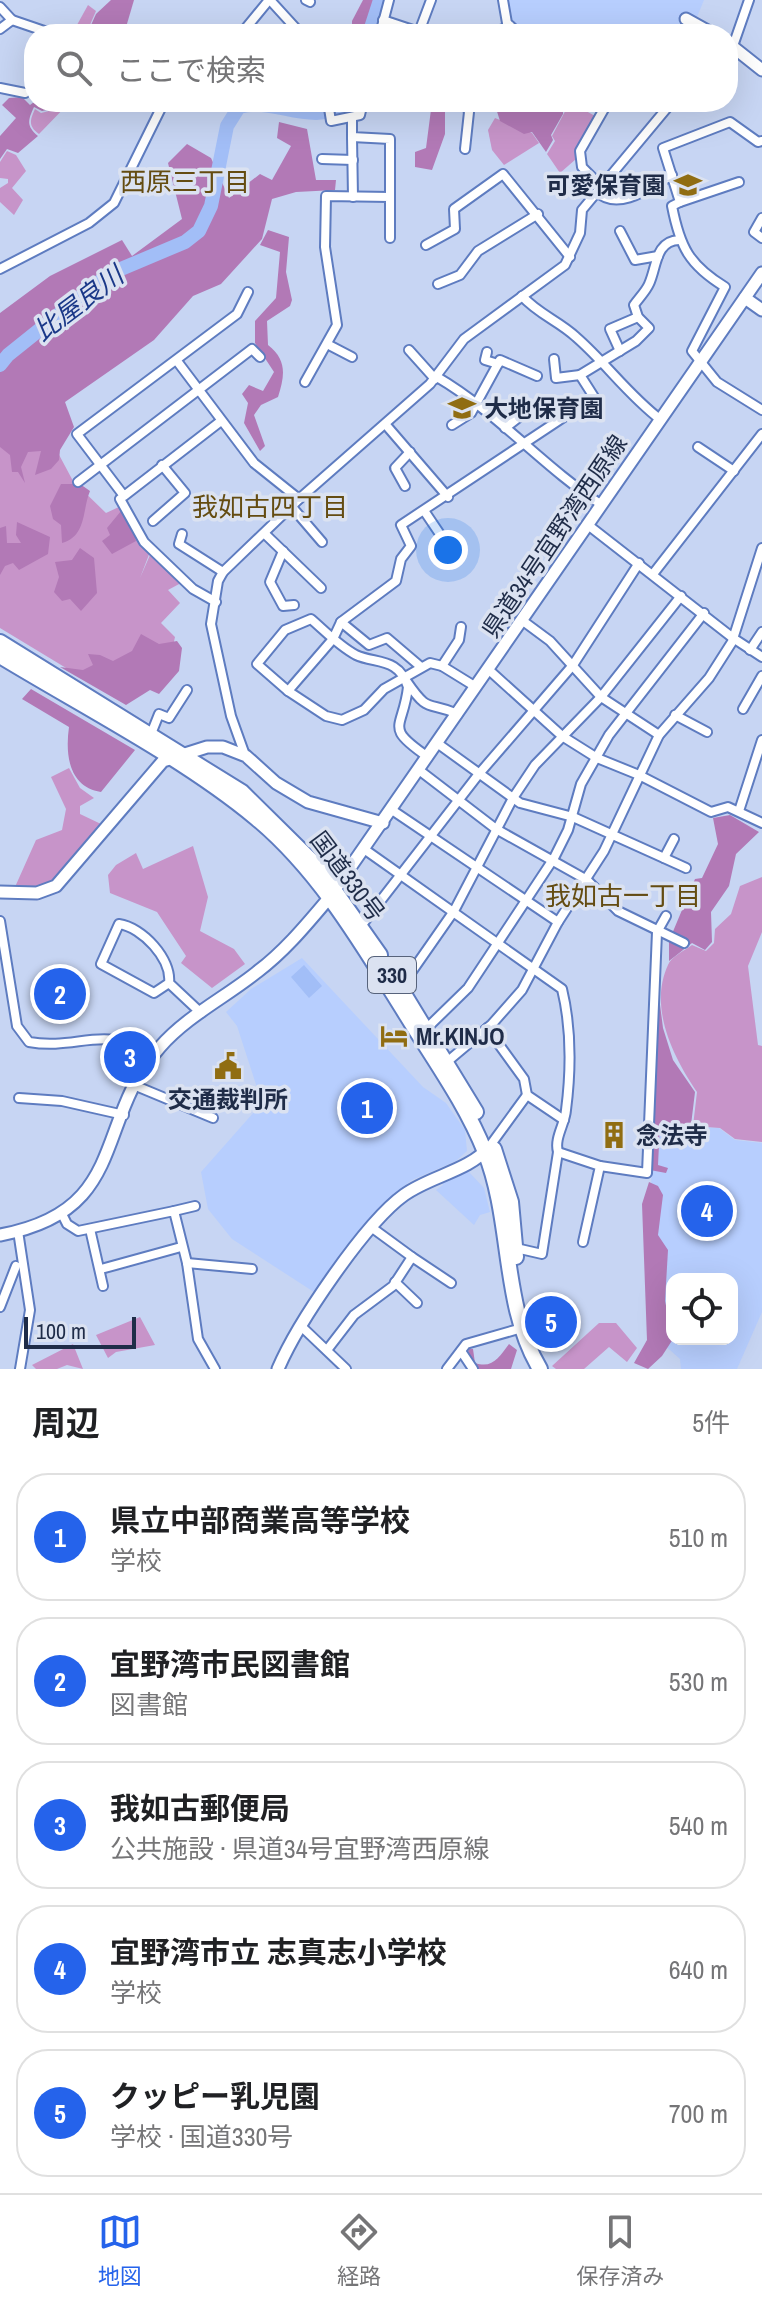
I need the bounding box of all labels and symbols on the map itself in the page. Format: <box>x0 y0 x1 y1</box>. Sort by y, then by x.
district label: 西原三丁目 <box>120 164 250 199</box>
place label: 可愛保育園 <box>546 169 666 201</box>
school or university icon: 可愛保育園 <box>673 170 703 200</box>
water label: 比屋良川 <box>26 256 132 348</box>
place label: 大地保育園 <box>484 392 604 424</box>
school or university icon: 大地保育園 <box>447 393 477 423</box>
street label: 県道34号宜野湾西原線 <box>474 428 634 644</box>
district label: 我如古四丁目 <box>192 489 348 524</box>
your location <box>428 530 468 570</box>
street label: 国道330号 <box>304 825 392 927</box>
district label: 我如古一丁目 <box>545 878 701 913</box>
road number: 330 <box>368 957 416 993</box>
pin: 2 <box>34 964 86 1024</box>
place label: Mr.KINJO <box>416 1020 505 1052</box>
hotel icon: Mr.KINJO <box>379 1021 409 1051</box>
pin: 3 <box>104 1027 156 1087</box>
public building icon: 交通裁判所 <box>213 1051 243 1081</box>
pin: 1 <box>341 1078 393 1138</box>
place label: 交通裁判所 <box>168 1083 288 1115</box>
place label: 念法寺 <box>636 1119 708 1151</box>
building icon: 念法寺 <box>599 1120 629 1150</box>
pin: 4 <box>681 1181 733 1241</box>
pin: 5 <box>525 1292 577 1352</box>
scale bar <box>24 1313 136 1349</box>

